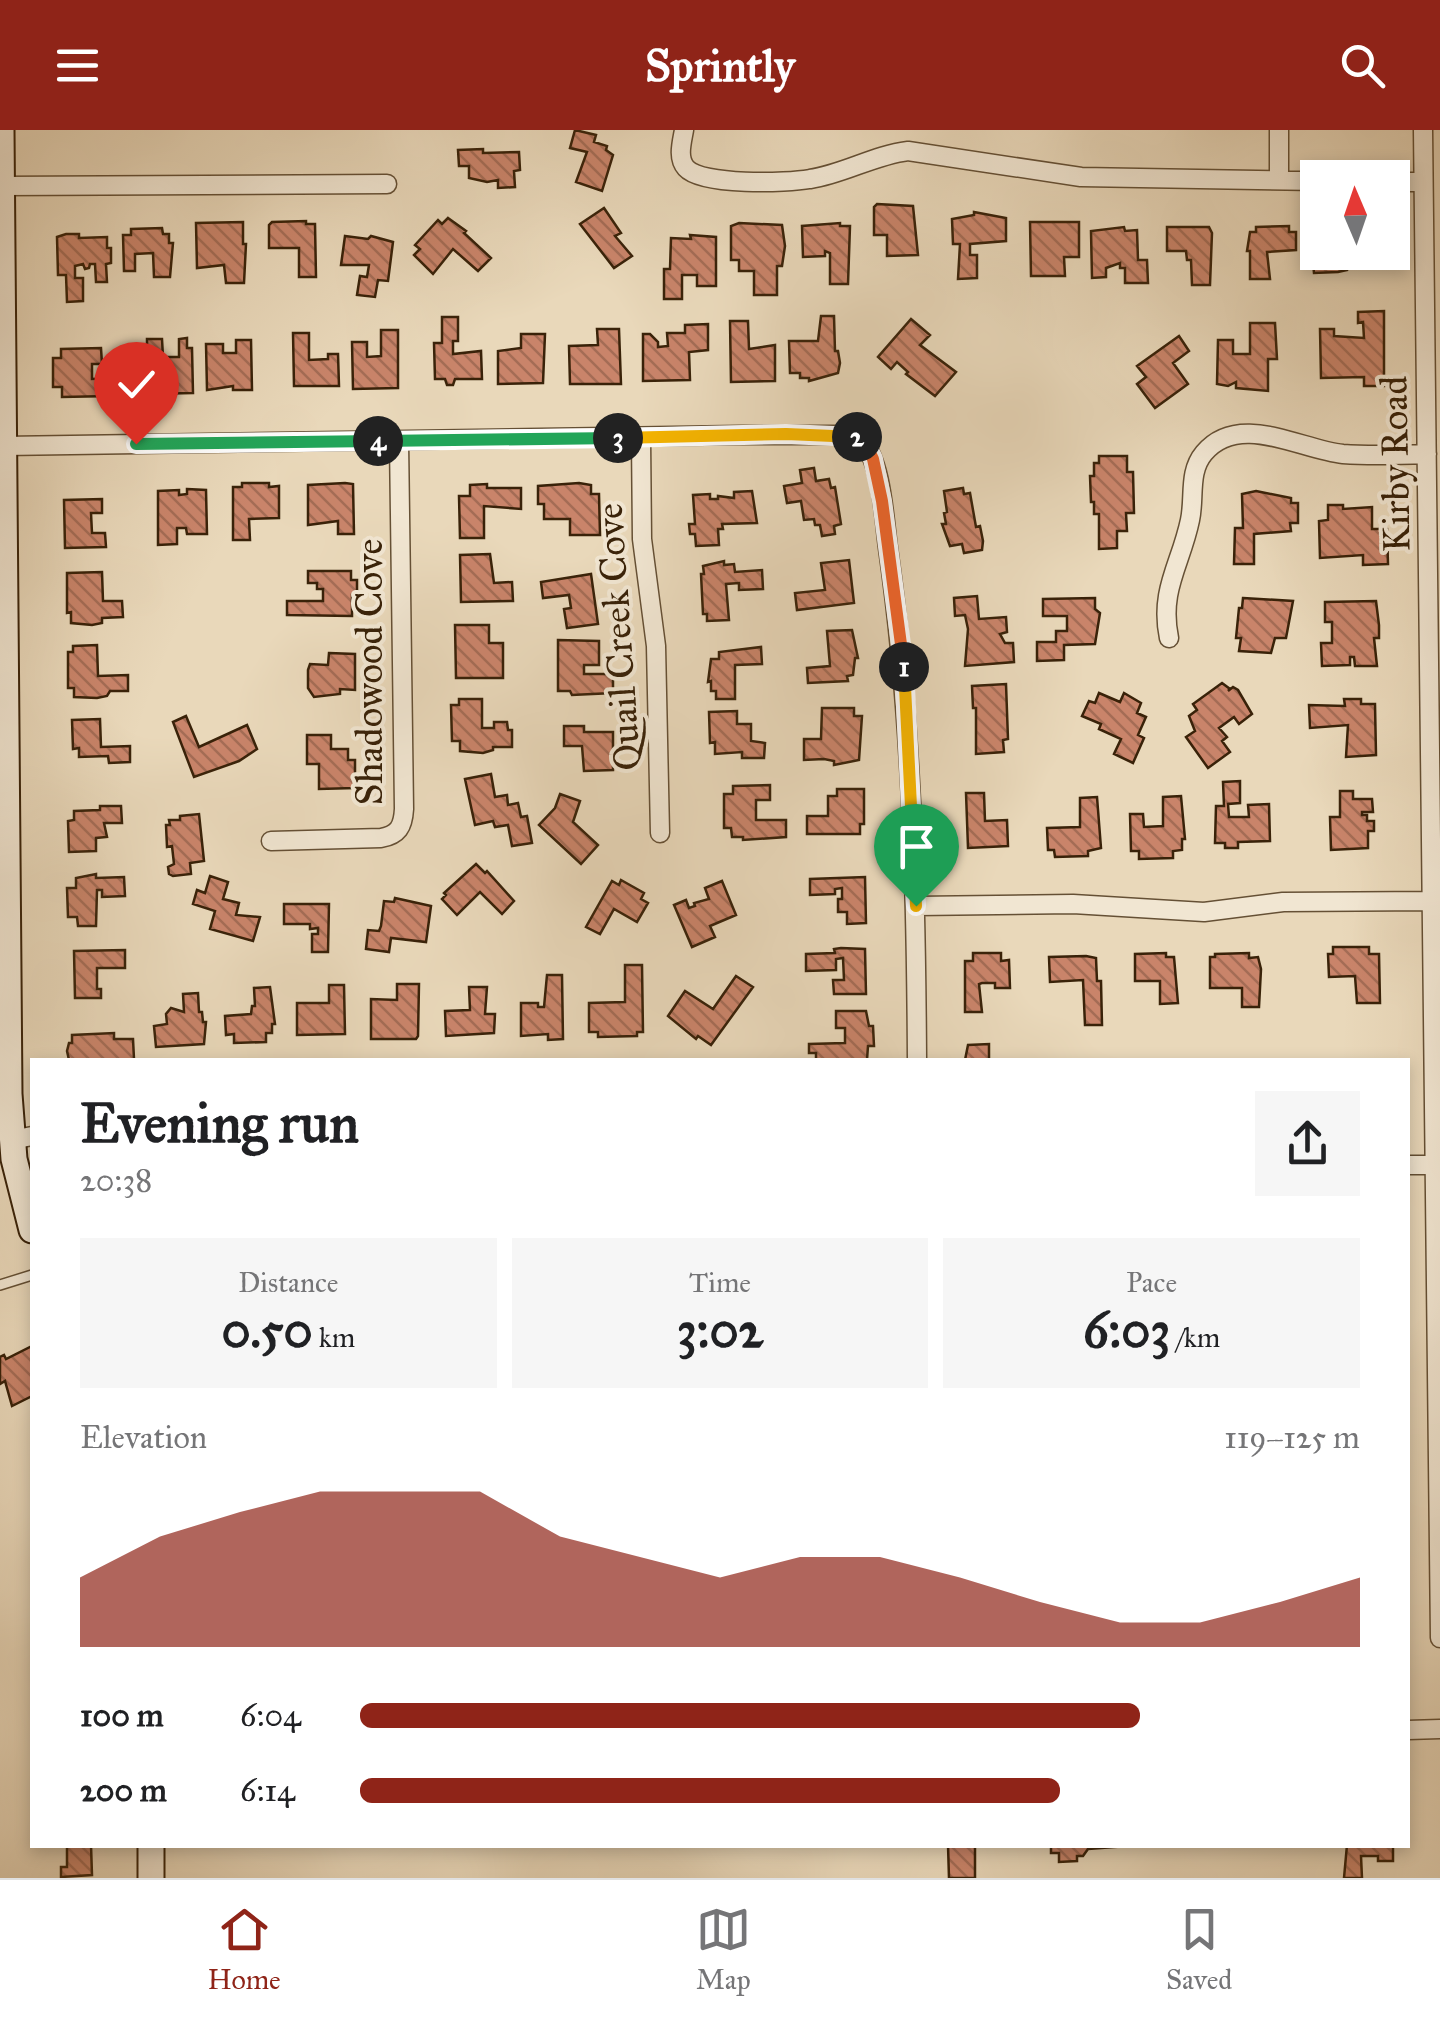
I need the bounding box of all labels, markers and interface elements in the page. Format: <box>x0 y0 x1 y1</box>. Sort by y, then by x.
icon: menu <box>50 38 105 93</box>
text: Sprintly <box>645 38 795 93</box>
icon: search <box>1335 38 1390 93</box>
north arrow <box>1300 160 1410 270</box>
map controls <box>1300 160 1410 270</box>
pin <box>94 342 179 445</box>
icon: check <box>109 357 164 412</box>
street label: Kirby Road <box>1370 375 1420 553</box>
pin: 2 <box>832 412 882 462</box>
pin: 3 <box>593 413 643 463</box>
pin: 4 <box>353 416 403 466</box>
text: 2 <box>850 419 864 454</box>
text: 3 <box>612 420 624 455</box>
text: 4 <box>370 423 386 458</box>
street label: Quail Creek Cove <box>586 502 650 772</box>
street label: Shadowood Cove <box>346 539 392 805</box>
pin: 1 <box>879 642 929 692</box>
text: 1 <box>898 649 910 684</box>
pin <box>874 804 959 907</box>
icon: arrive <box>889 819 944 874</box>
text: Evening run <box>80 1090 359 1157</box>
button: share <box>1255 1091 1360 1196</box>
text: 20:38 <box>80 1161 152 1200</box>
text: Distance <box>238 1265 339 1300</box>
text: Time <box>689 1265 751 1300</box>
text: Pace <box>1126 1265 1177 1300</box>
text: 0.50 <box>221 1300 313 1361</box>
text: 3:02 <box>677 1300 763 1361</box>
text: 6:03 <box>1083 1300 1170 1361</box>
text: km <box>313 1320 355 1355</box>
text: /km <box>1170 1320 1220 1355</box>
text: Elevation <box>80 1418 207 1457</box>
text: 119–125 m <box>1224 1418 1360 1457</box>
text: 100 m <box>80 1696 164 1735</box>
text: 6:04 <box>240 1696 301 1735</box>
text: 200 m <box>80 1771 167 1810</box>
text: 6:14 <box>240 1771 295 1810</box>
tab: Home <box>208 1902 281 1997</box>
tab: Map <box>696 1902 751 1997</box>
tab: Saved <box>1166 1902 1232 1997</box>

